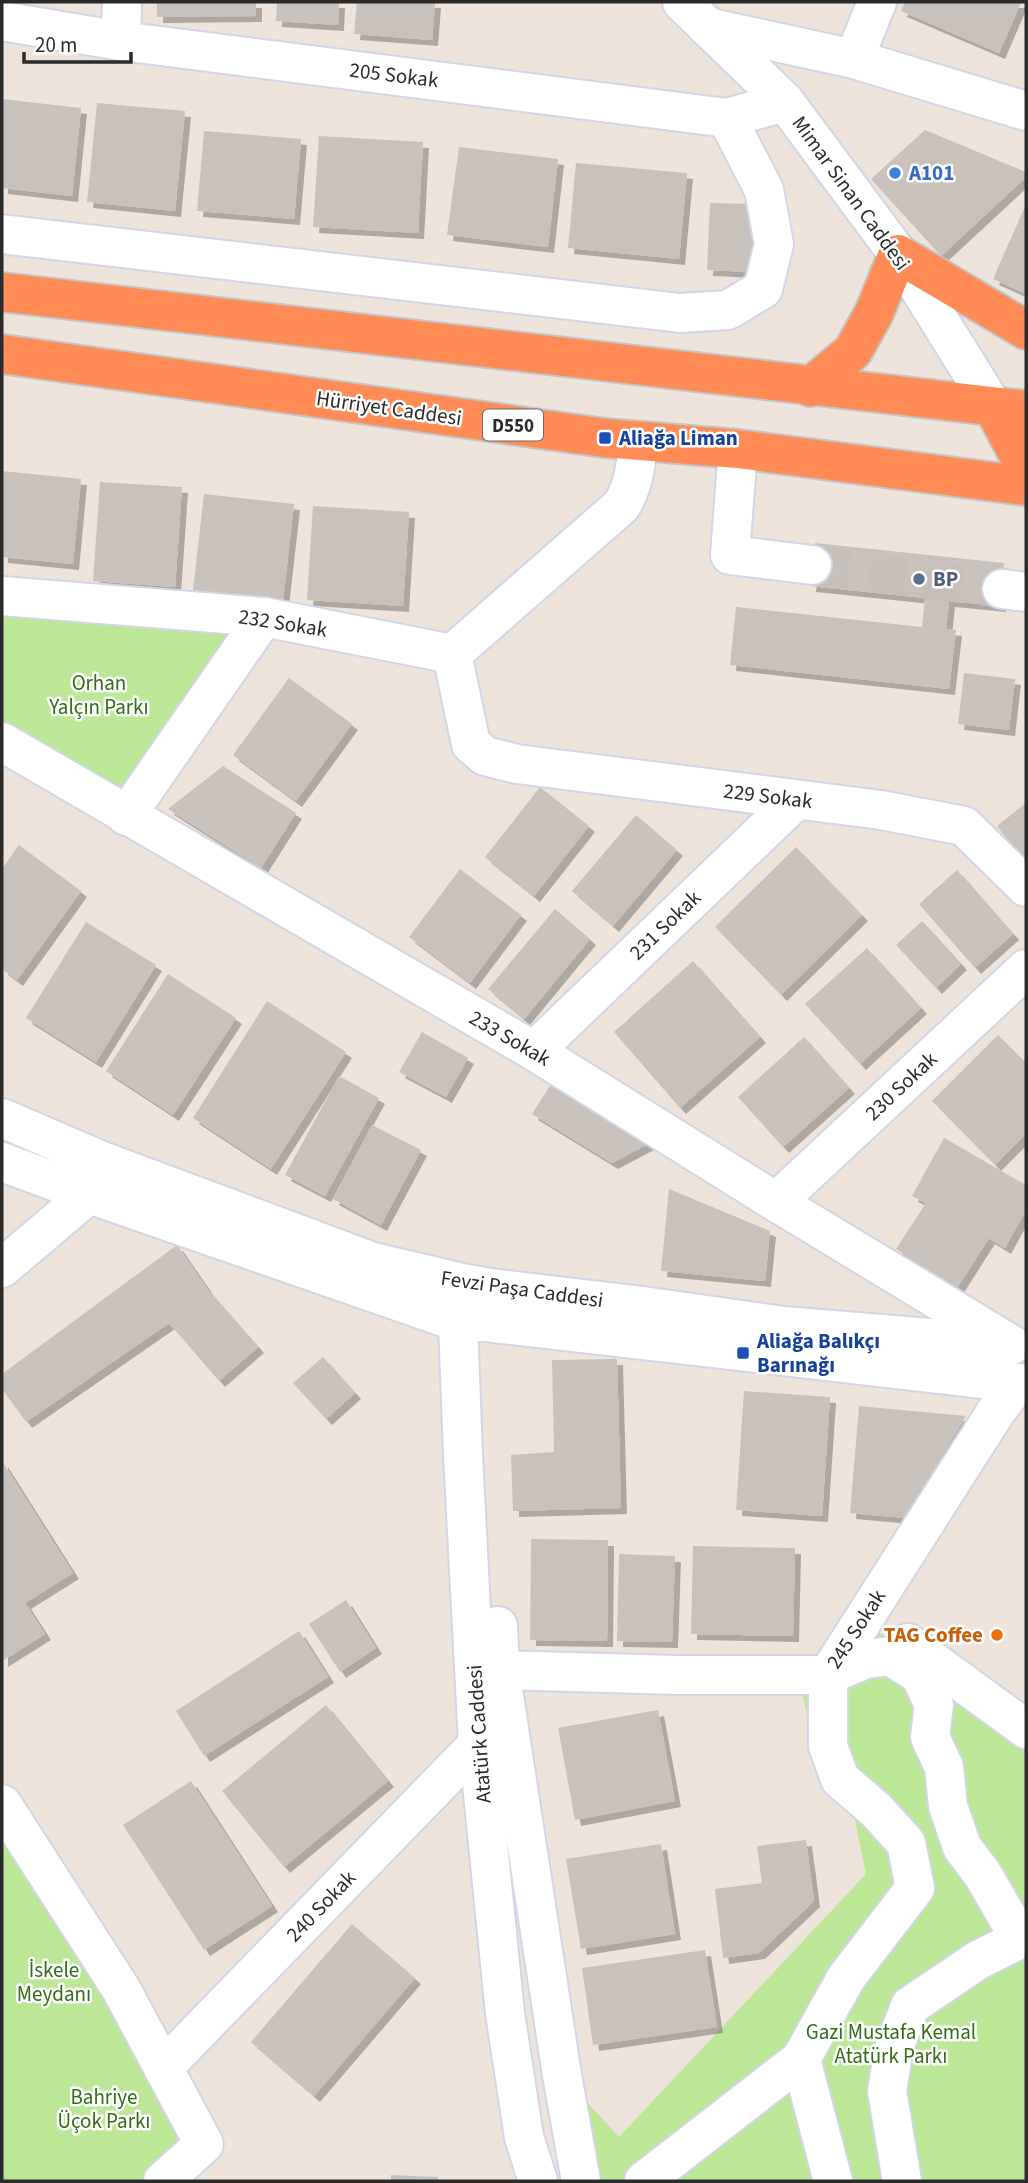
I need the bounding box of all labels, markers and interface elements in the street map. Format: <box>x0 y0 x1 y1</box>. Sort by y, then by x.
scale bar <box>24 21 131 65</box>
text: 20 m <box>35 30 77 60</box>
street label: 205 Sokak <box>348 55 441 95</box>
street label: Mimar Sinan Caddesi <box>785 110 917 276</box>
place label: A101 <box>908 158 954 188</box>
marker: A101 <box>887 165 903 181</box>
street label: Hürriyet Caddesi <box>314 383 464 433</box>
road number: D550 <box>483 410 543 440</box>
place label: Aliağa Liman <box>618 423 738 453</box>
marker: Aliağa Liman <box>597 430 613 446</box>
place label: BP <box>933 564 958 594</box>
marker: BP <box>911 571 927 587</box>
street label: 232 Sokak <box>237 601 330 645</box>
park label: Orhan Yalçın Parkı <box>48 668 149 722</box>
street label: 229 Sokak <box>722 776 815 816</box>
street label: 231 Sokak <box>622 883 708 967</box>
street label: 233 Sokak <box>464 1003 557 1074</box>
street label: 230 Sokak <box>858 1044 944 1127</box>
street label: Fevzi Paşa Caddesi <box>439 1263 605 1315</box>
place label: Aliağa Balıkçı Barınağı <box>756 1326 880 1380</box>
marker: Aliağa Balıkçı Barınağı <box>735 1345 751 1361</box>
street label: 245 Sokak <box>819 1583 893 1675</box>
place label: TAG Coffee <box>884 1620 983 1650</box>
marker: TAG Coffee <box>989 1627 1005 1643</box>
street label: Atatürk Caddesi <box>459 1664 499 1804</box>
street label: 240 Sokak <box>279 1863 363 1949</box>
park label: İskele Meydanı <box>17 1955 91 2009</box>
park label: Gazi Mustafa Kemal Atatürk Parkı <box>806 2017 976 2071</box>
park label: Bahriye Üçok Parkı <box>57 2082 151 2136</box>

